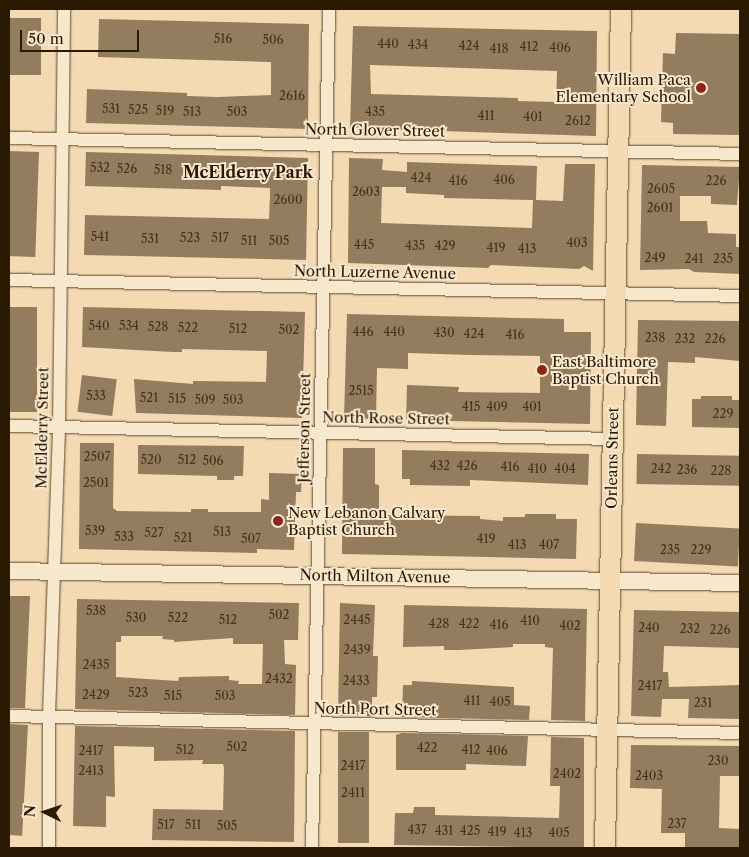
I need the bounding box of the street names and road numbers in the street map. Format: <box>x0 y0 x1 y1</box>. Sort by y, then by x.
street label: North Glover Street <box>305 120 445 140</box>
street label: North Luzerne Avenue <box>293 262 457 282</box>
street label: McElderry Street <box>32 367 52 489</box>
street label: Jefferson Street <box>294 373 314 483</box>
street label: Orleans Street <box>602 407 622 509</box>
street label: North Rose Street <box>322 408 450 428</box>
street label: North Milton Avenue <box>299 566 451 586</box>
street label: North Port Street <box>313 699 437 719</box>

